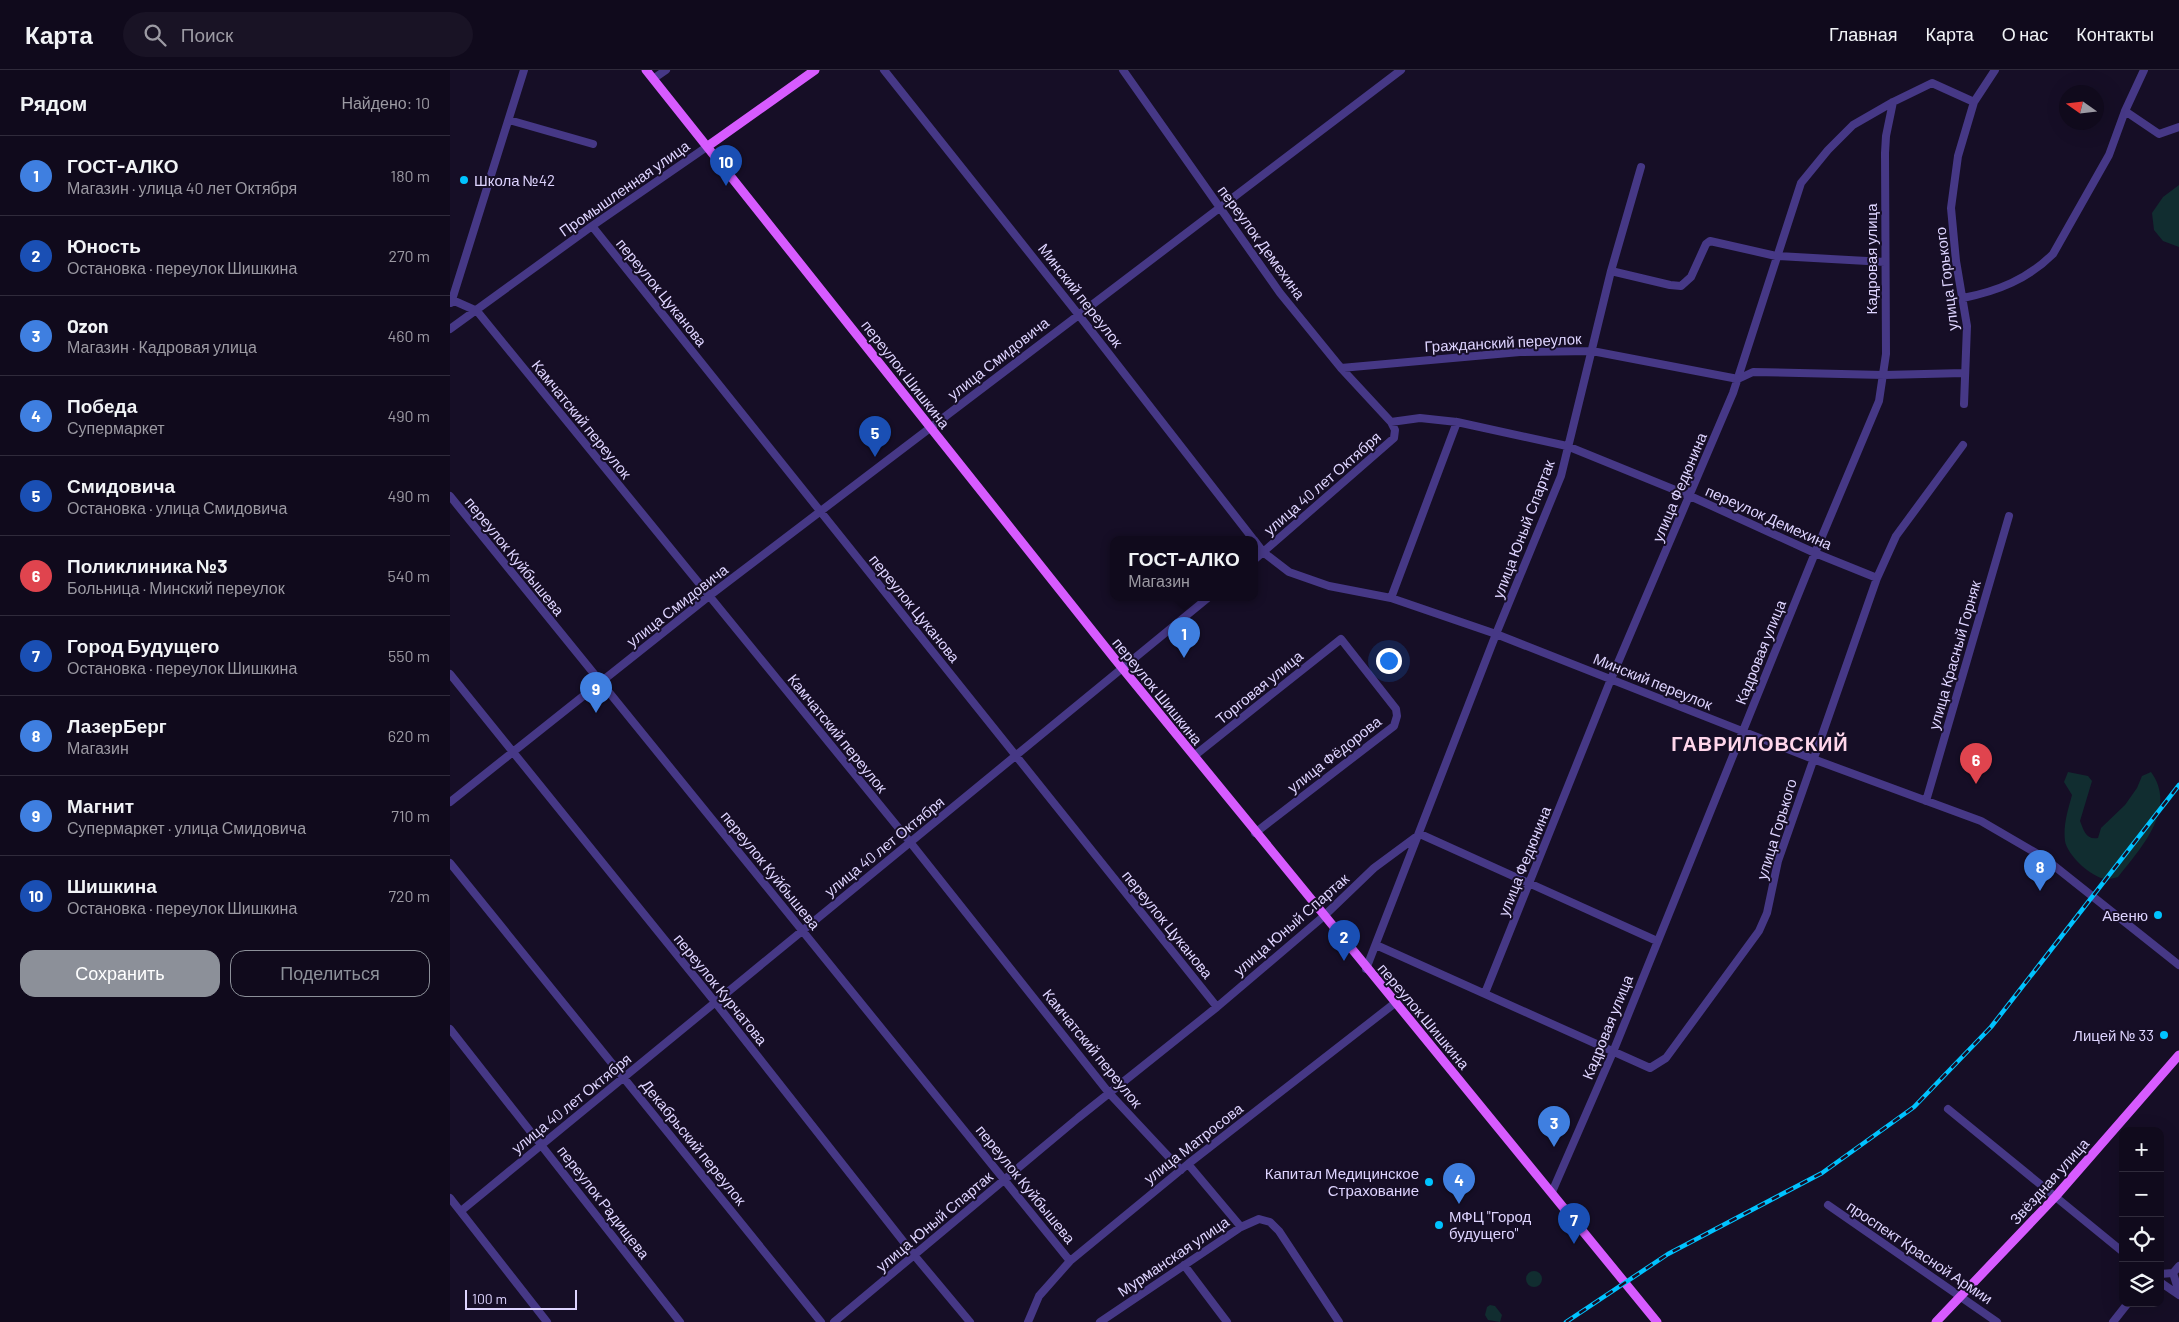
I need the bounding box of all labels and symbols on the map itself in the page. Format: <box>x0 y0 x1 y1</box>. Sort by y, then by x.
north arrow <box>2059 85 2104 130</box>
street label: Промышленная улица <box>555 136 693 240</box>
pin: 10 <box>710 145 742 186</box>
place label: Школа №42 <box>474 171 555 189</box>
marker: Школа №42 <box>458 174 470 186</box>
street label: переулок Демехина <box>1215 182 1310 303</box>
street label: Кадровая улица <box>1862 203 1880 315</box>
street label: улица Горького <box>1931 226 1961 332</box>
street label: переулок Цуканова <box>613 234 711 350</box>
street label: Минский переулок <box>1035 239 1127 351</box>
street label: улица Смидовича <box>944 313 1053 403</box>
street label: переулок Шишкина <box>858 316 954 432</box>
street label: Гражданский переулок <box>1424 329 1582 355</box>
street label: Камчатский переулок <box>529 356 636 482</box>
pin: 5 <box>859 416 891 457</box>
street label: улица 40 лет Октября <box>1260 427 1384 539</box>
street label: улица Федюнина <box>1648 429 1710 544</box>
street label: улица Юный Спартак <box>1488 457 1558 601</box>
street label: переулок Демехина <box>1703 481 1836 553</box>
street label: переулок Куйбышева <box>462 493 569 619</box>
street label: переулок Цуканова <box>866 550 964 666</box>
street label: улица Смидовича <box>623 560 732 650</box>
street label: улица Красный Горняк <box>1924 578 1984 732</box>
street label: Кадровая улица <box>1731 597 1789 707</box>
pin: 1 <box>1168 617 1200 658</box>
street label: переулок Шишкина <box>1109 634 1207 749</box>
street label: Торговая улица <box>1212 646 1307 728</box>
your location <box>1376 648 1402 674</box>
street label: Минский переулок <box>1591 649 1716 713</box>
street label: Камчатский переулок <box>785 670 892 796</box>
pin: 9 <box>580 672 612 713</box>
street label: улица Фёдорова <box>1284 711 1385 796</box>
district label: ГАВРИЛОВСКИЙ <box>1671 731 1849 755</box>
pin: 6 <box>1960 743 1992 784</box>
street label: улица Горького <box>1752 776 1800 882</box>
street label: улица 40 лет Октября <box>821 792 947 900</box>
street label: улица Федюнина <box>1494 803 1554 919</box>
street label: переулок Куйбышева <box>718 807 825 933</box>
pin: 8 <box>2024 850 2056 891</box>
street label: переулок Цуканова <box>1119 866 1217 982</box>
street label: улица Юный Спартак <box>1230 869 1353 979</box>
place label: Авеню <box>2102 906 2148 924</box>
marker: Авеню <box>2152 909 2164 921</box>
pin: 2 <box>1328 920 1360 961</box>
street label: переулок Курчатова <box>671 930 772 1049</box>
street label: переулок Шишкина <box>1374 959 1474 1073</box>
street label: Кадровая улица <box>1578 972 1636 1082</box>
street label: Камчатский переулок <box>1040 985 1147 1111</box>
place label: Лицей № 33 <box>2073 1026 2154 1044</box>
marker: Лицей № 33 <box>2158 1029 2170 1041</box>
street label: улица 40 лет Октября <box>508 1049 634 1157</box>
street label: Декабрьский переулок <box>638 1076 750 1209</box>
street label: улица Матросова <box>1140 1098 1247 1187</box>
pin: 3 <box>1538 1106 1570 1147</box>
street label: переулок Куйбышева <box>973 1121 1080 1247</box>
street label: Звёздная улица <box>2006 1134 2093 1228</box>
street label: переулок Радищева <box>554 1142 654 1263</box>
pin: 4 <box>1443 1163 1475 1204</box>
place label: Капитал Медицинское Страхование <box>1265 1164 1419 1199</box>
street label: улица Юный Спартак <box>872 1167 996 1275</box>
marker: Капитал Медицинское Страхование <box>1423 1176 1435 1188</box>
street label: проспект Красной Армии <box>1844 1197 1996 1307</box>
pin: 7 <box>1558 1203 1590 1244</box>
place label: МФЦ "Город будущего" <box>1449 1207 1532 1242</box>
street label: Мурманская улица <box>1114 1212 1233 1300</box>
marker: МФЦ "Город будущего" <box>1433 1219 1445 1231</box>
scale bar <box>465 1287 578 1310</box>

